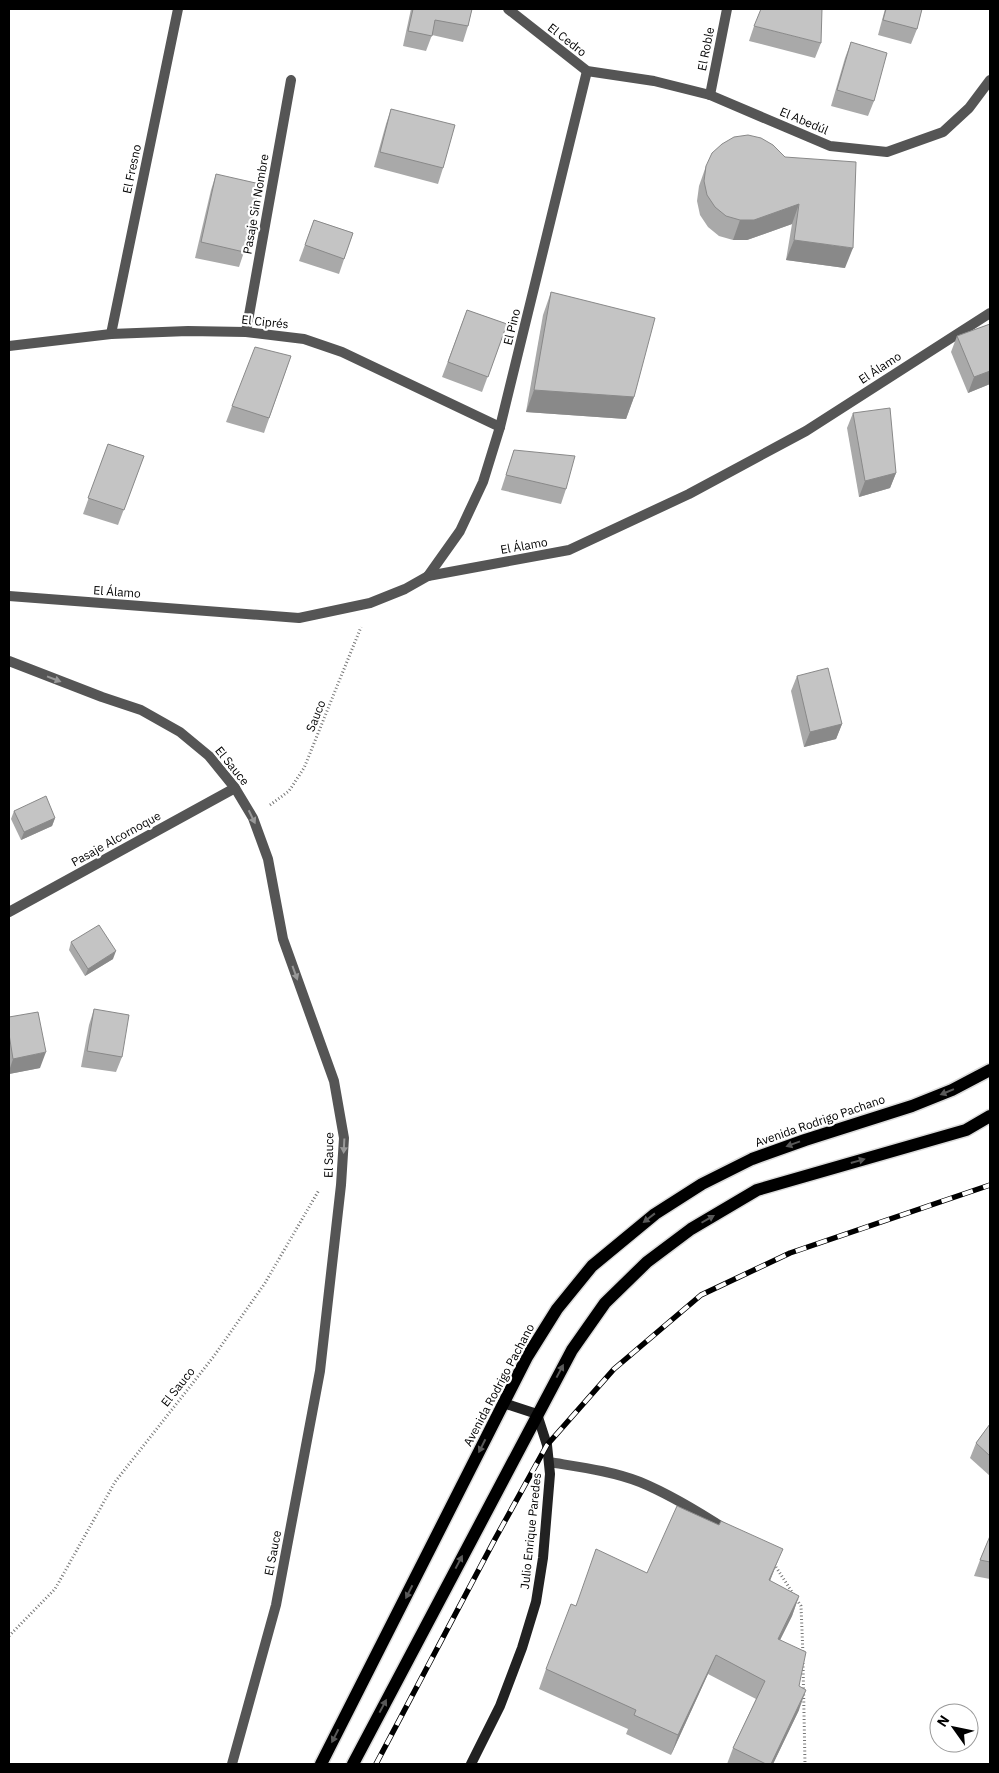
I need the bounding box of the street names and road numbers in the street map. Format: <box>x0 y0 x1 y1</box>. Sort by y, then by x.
street label: El Cedro <box>545 20 590 60</box>
street label: El Roble <box>694 25 717 72</box>
street label: El Abedúl <box>778 104 831 137</box>
street label: El Fresno <box>119 143 144 195</box>
street label: Pasaje Sin Nombre <box>239 152 272 255</box>
street label: El Pino <box>500 307 523 347</box>
street label: El Ciprés <box>241 312 290 331</box>
street label: El Álamo <box>856 348 904 387</box>
street label: El Álamo <box>499 534 549 557</box>
street label: El Álamo <box>93 582 142 601</box>
street label: Sauco <box>302 698 329 734</box>
street label: El Sauce <box>212 743 253 789</box>
street label: Pasaje Alcornoque <box>68 808 164 869</box>
street label: Avenida Rodrigo Pachano <box>753 1091 887 1150</box>
street label: El Sauce <box>321 1132 336 1178</box>
street label: Avenida Rodrigo Pachano <box>460 1321 537 1449</box>
street label: El Sauco <box>158 1364 198 1409</box>
street label: Julio Enrique Paredes <box>517 1472 544 1590</box>
street label: El Sauce <box>261 1529 284 1577</box>

